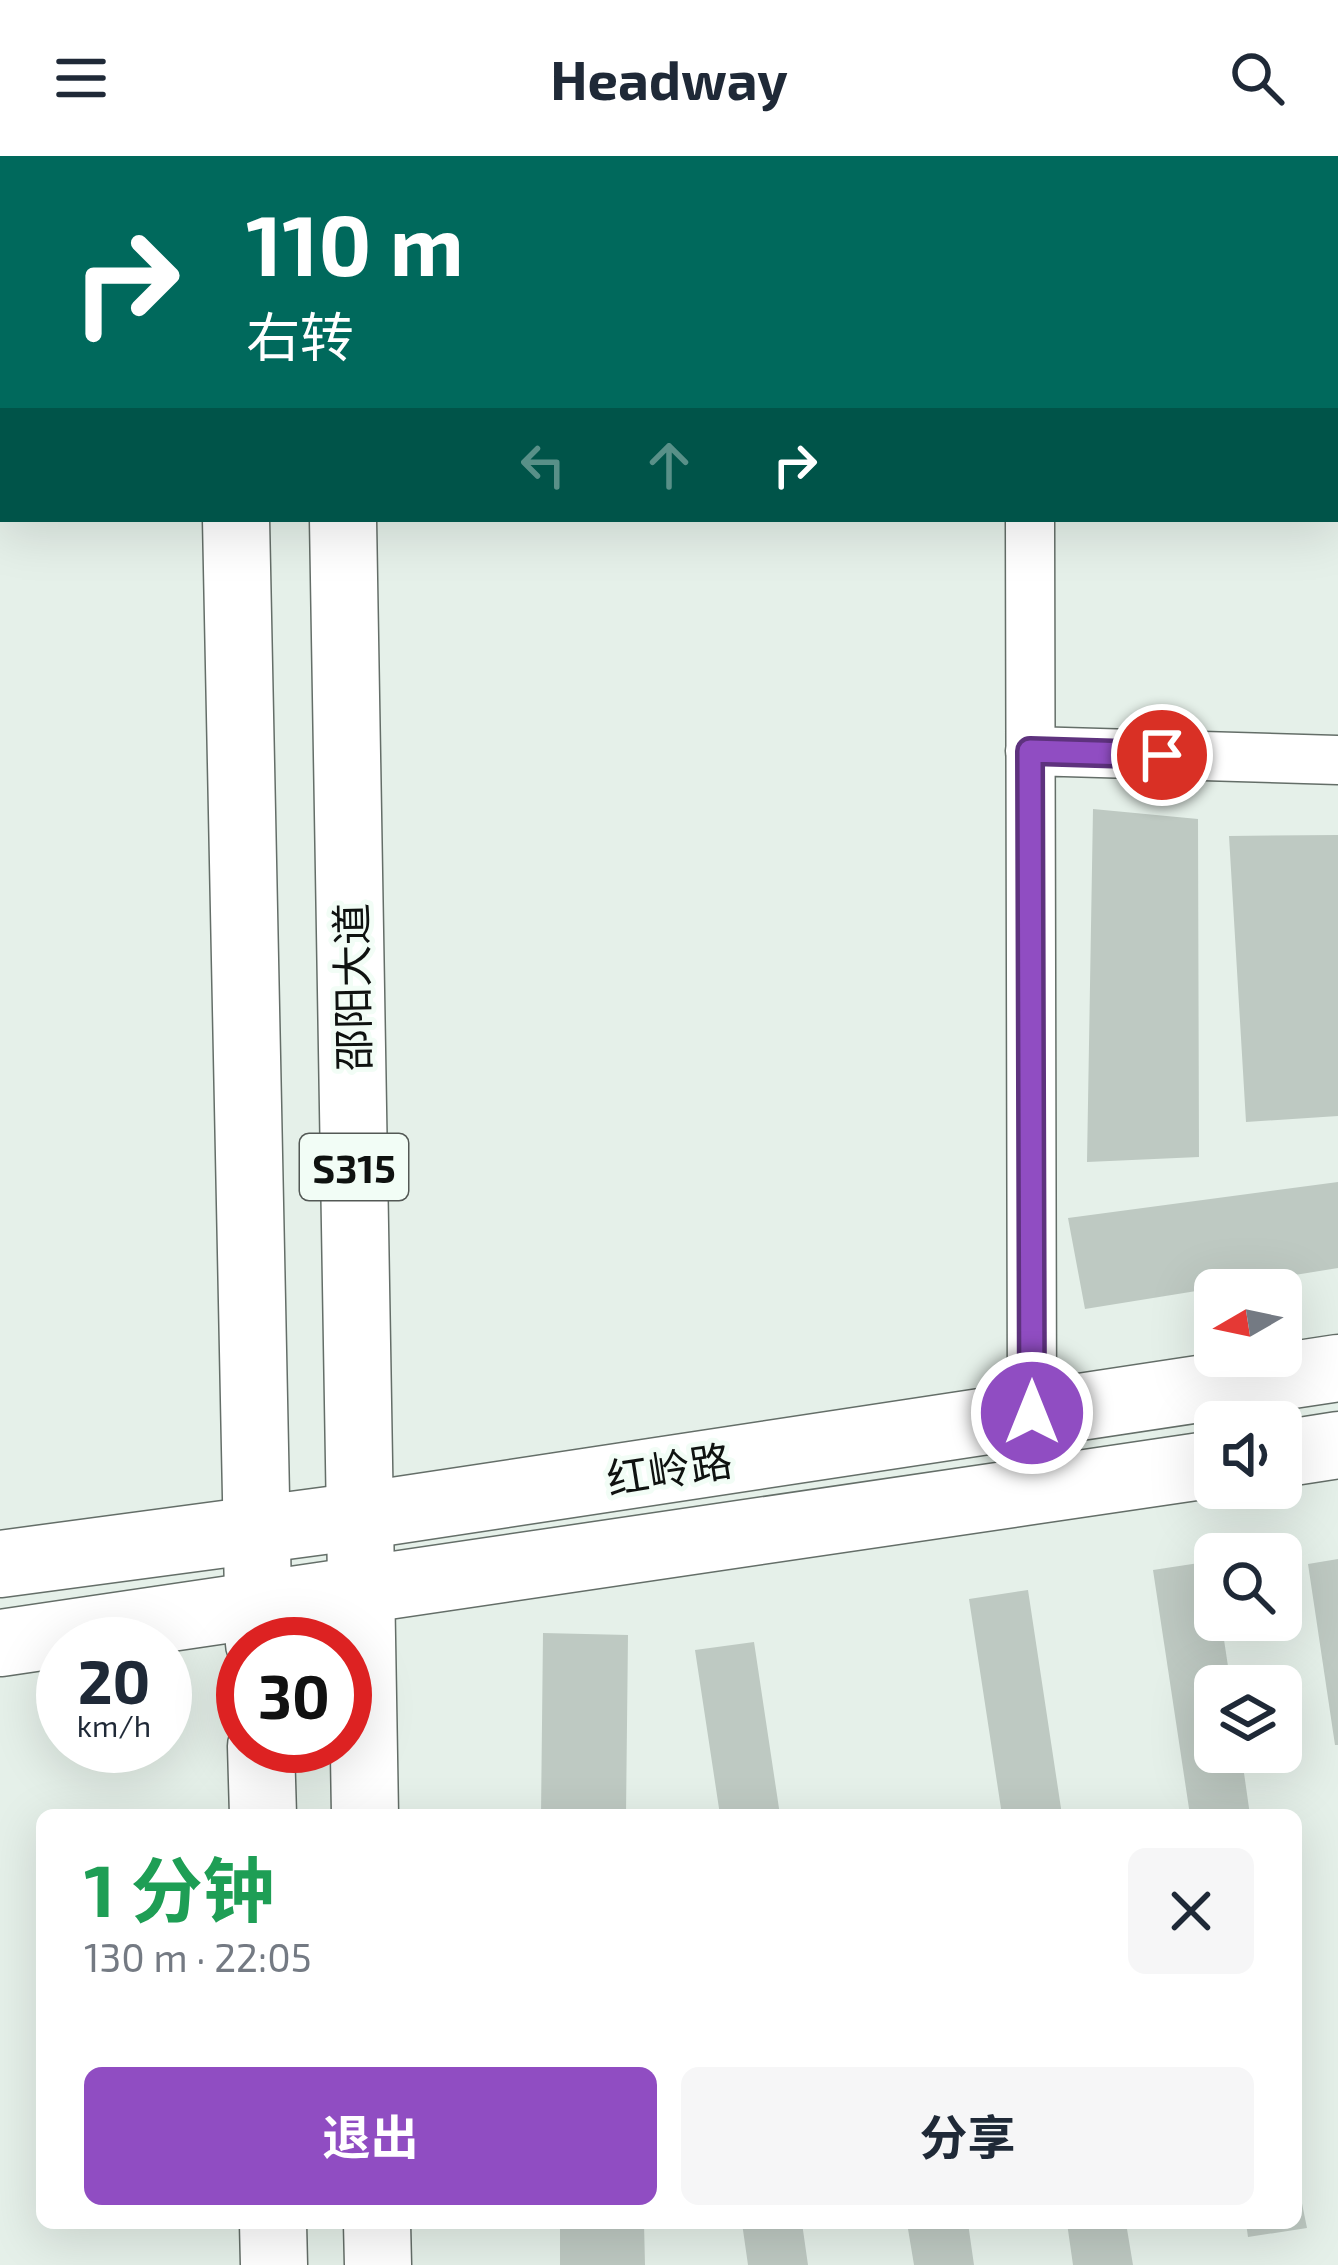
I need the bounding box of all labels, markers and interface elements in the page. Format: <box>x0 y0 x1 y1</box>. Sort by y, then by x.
icon: menu <box>48 45 114 111</box>
icon: search <box>1224 45 1290 111</box>
text: Headway <box>550 46 788 111</box>
text: 110 m <box>246 192 464 293</box>
icon: right <box>48 204 204 360</box>
text: 右转 <box>246 303 354 368</box>
icon: left <box>510 432 576 498</box>
icon: ahead <box>636 432 702 498</box>
icon: right <box>762 432 828 498</box>
pin <box>1111 704 1213 806</box>
icon: arrive <box>1129 722 1195 788</box>
street label: 邵阳大道 <box>325 903 377 1071</box>
road number: S315 <box>300 1134 408 1200</box>
north arrow <box>1194 1269 1302 1377</box>
map controls <box>1194 1269 1302 1773</box>
position arrow <box>969 1350 1095 1476</box>
button: sound <box>1194 1401 1302 1509</box>
street label: 红岭路 <box>603 1433 735 1503</box>
button: search <box>1194 1533 1302 1641</box>
speed limit sign: 30 <box>216 1617 372 1773</box>
text: 20 <box>78 1644 150 1716</box>
button: layers <box>1194 1665 1302 1773</box>
text: km/h <box>77 1707 151 1743</box>
text: 1 分钟 <box>84 1845 275 1931</box>
button: close <box>1128 1848 1254 1974</box>
text: 130 m · 22:05 <box>84 1933 312 1980</box>
button: 退出 <box>84 2067 657 2205</box>
button: 分享 <box>681 2067 1254 2205</box>

